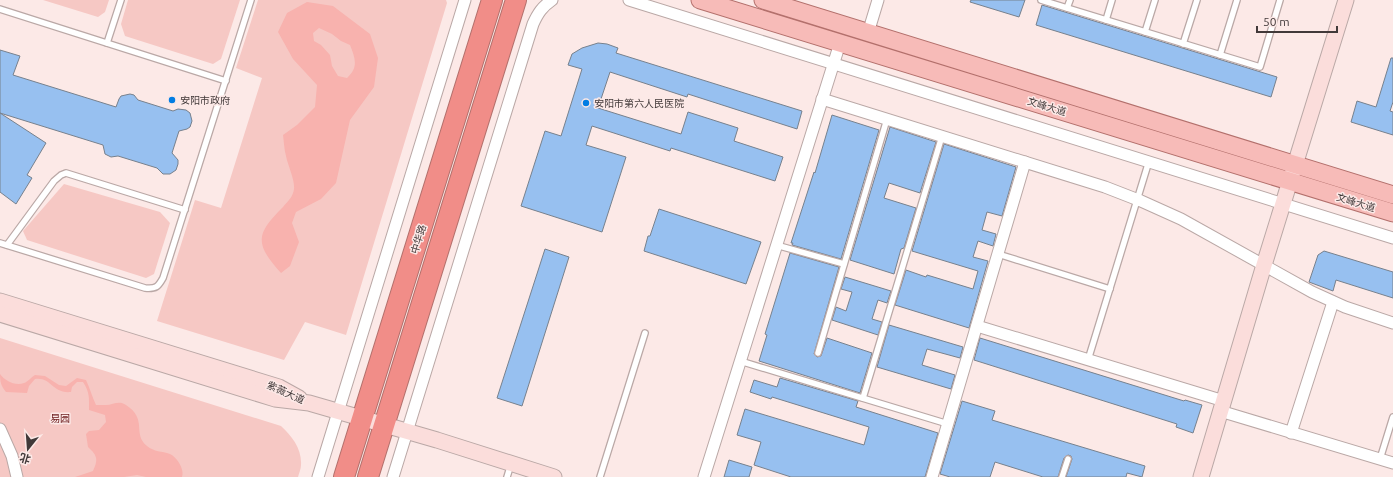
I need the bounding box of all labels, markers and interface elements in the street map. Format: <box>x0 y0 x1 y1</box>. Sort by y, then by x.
scale bar <box>1257 8 1337 34</box>
text: 50 m <box>1263 15 1290 28</box>
marker: 安阳市政府 <box>167 95 177 105</box>
place label: 安阳市政府 <box>180 95 230 106</box>
street label: 文峰大道 <box>1026 95 1068 118</box>
marker: 安阳市第六人民医院 <box>581 98 591 108</box>
place label: 安阳市第六人民医院 <box>594 98 684 109</box>
street label: 文峰大道 <box>1335 191 1377 214</box>
street label: 中华路 <box>409 223 428 255</box>
street label: 紫薇大道 <box>265 379 306 406</box>
park label: 易园 <box>50 413 70 424</box>
north arrow <box>8 429 48 469</box>
text: 北 <box>18 451 32 466</box>

